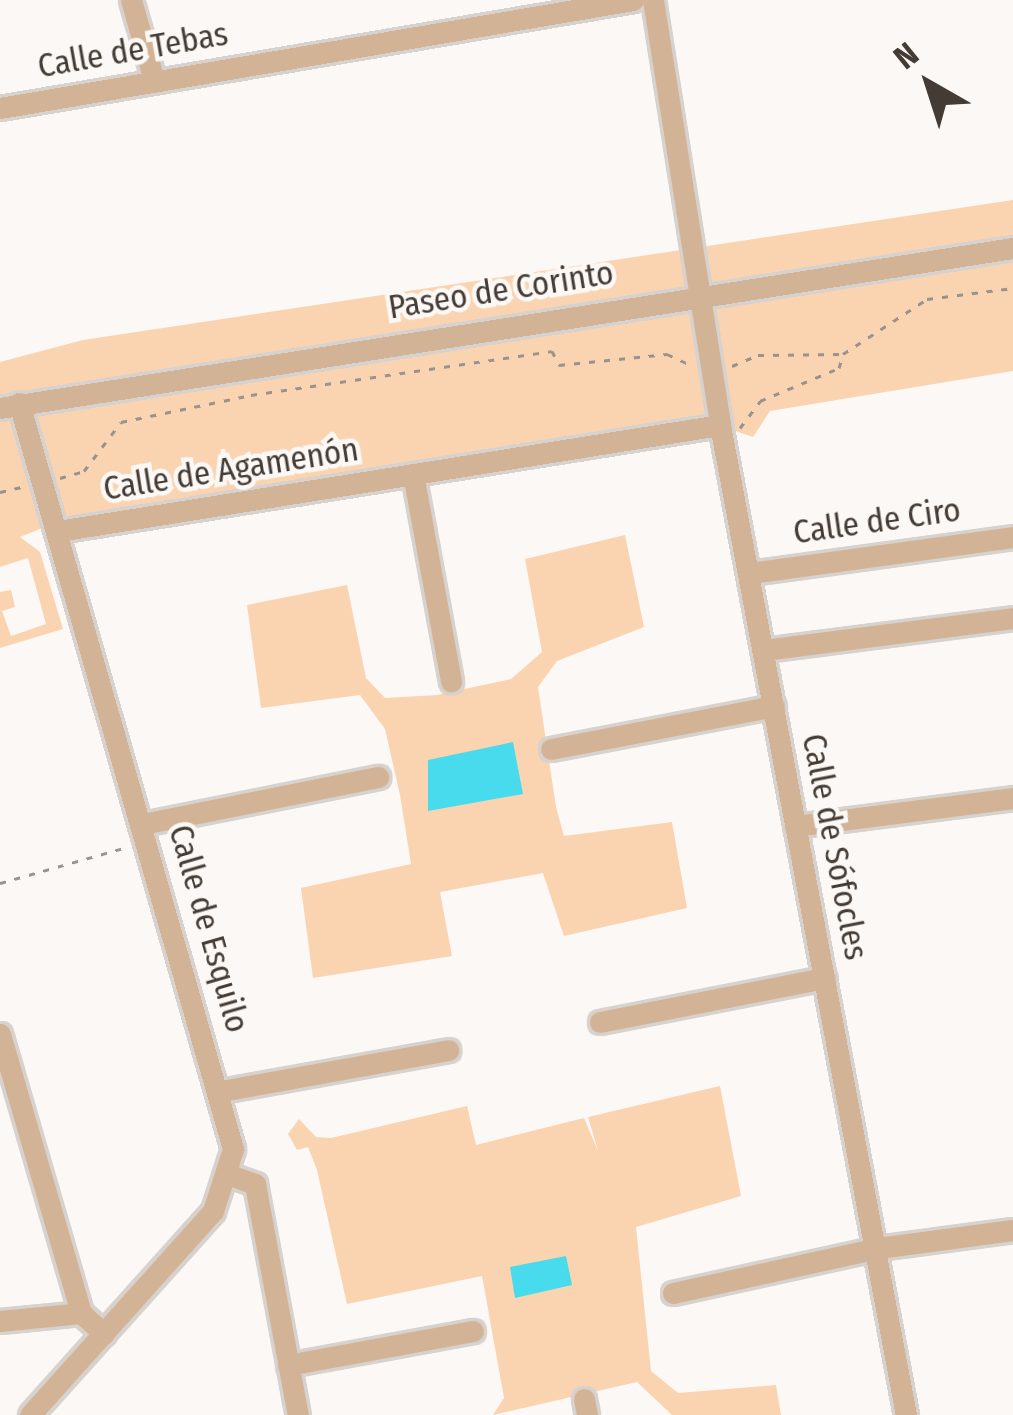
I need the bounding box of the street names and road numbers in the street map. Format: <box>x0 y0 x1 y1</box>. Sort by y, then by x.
street label: Calle de Tebas <box>35 15 231 87</box>
street label: Paseo de Corinto <box>386 254 616 328</box>
street label: Calle de Agamenón <box>101 430 361 510</box>
street label: Calle de Ciro <box>791 491 963 553</box>
street label: Calle de Sófocles <box>793 731 875 963</box>
street label: Calle de Esquilo <box>159 821 257 1037</box>

